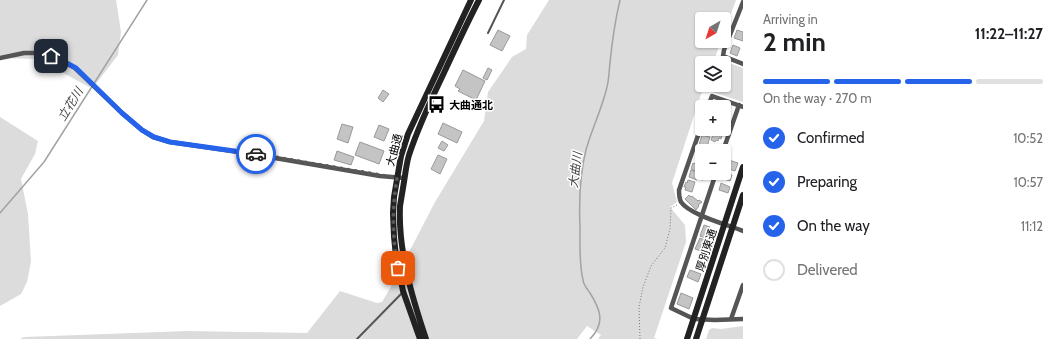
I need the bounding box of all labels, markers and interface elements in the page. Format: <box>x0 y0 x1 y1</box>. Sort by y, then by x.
text: Arriving in <box>763 11 818 27</box>
north arrow <box>695 12 731 48</box>
map controls <box>695 12 731 180</box>
text: 11:22–11:27 <box>975 25 1043 43</box>
text: 2 min <box>763 26 826 58</box>
pin <box>34 39 68 73</box>
icon: home <box>40 45 62 67</box>
button: layers <box>695 56 731 92</box>
water label: 立花川 <box>54 83 87 123</box>
text: On the way · 270 m <box>763 90 872 106</box>
bus stop icon: 大曲通北 <box>426 95 446 115</box>
place label: 大曲通北 <box>449 98 493 112</box>
button: + <box>695 100 731 136</box>
icon: check <box>763 127 785 149</box>
text: Confirmed <box>797 129 865 147</box>
text: 10:52 <box>1013 130 1043 146</box>
street label: 大曲通 <box>383 132 405 168</box>
courier <box>236 134 276 174</box>
icon: car <box>245 143 267 165</box>
button: − <box>695 144 731 180</box>
water label: 大曲川 <box>565 149 585 189</box>
icon: check <box>763 171 785 193</box>
text: Preparing <box>797 173 857 191</box>
text: 10:57 <box>1013 174 1043 190</box>
icon: check <box>763 215 785 237</box>
text: On the way <box>797 217 870 235</box>
text: 11:12 <box>1021 218 1043 234</box>
street label: 厚別東通 <box>693 227 719 273</box>
pin <box>381 251 415 285</box>
icon: bag <box>387 257 409 279</box>
text: Delivered <box>797 261 858 279</box>

